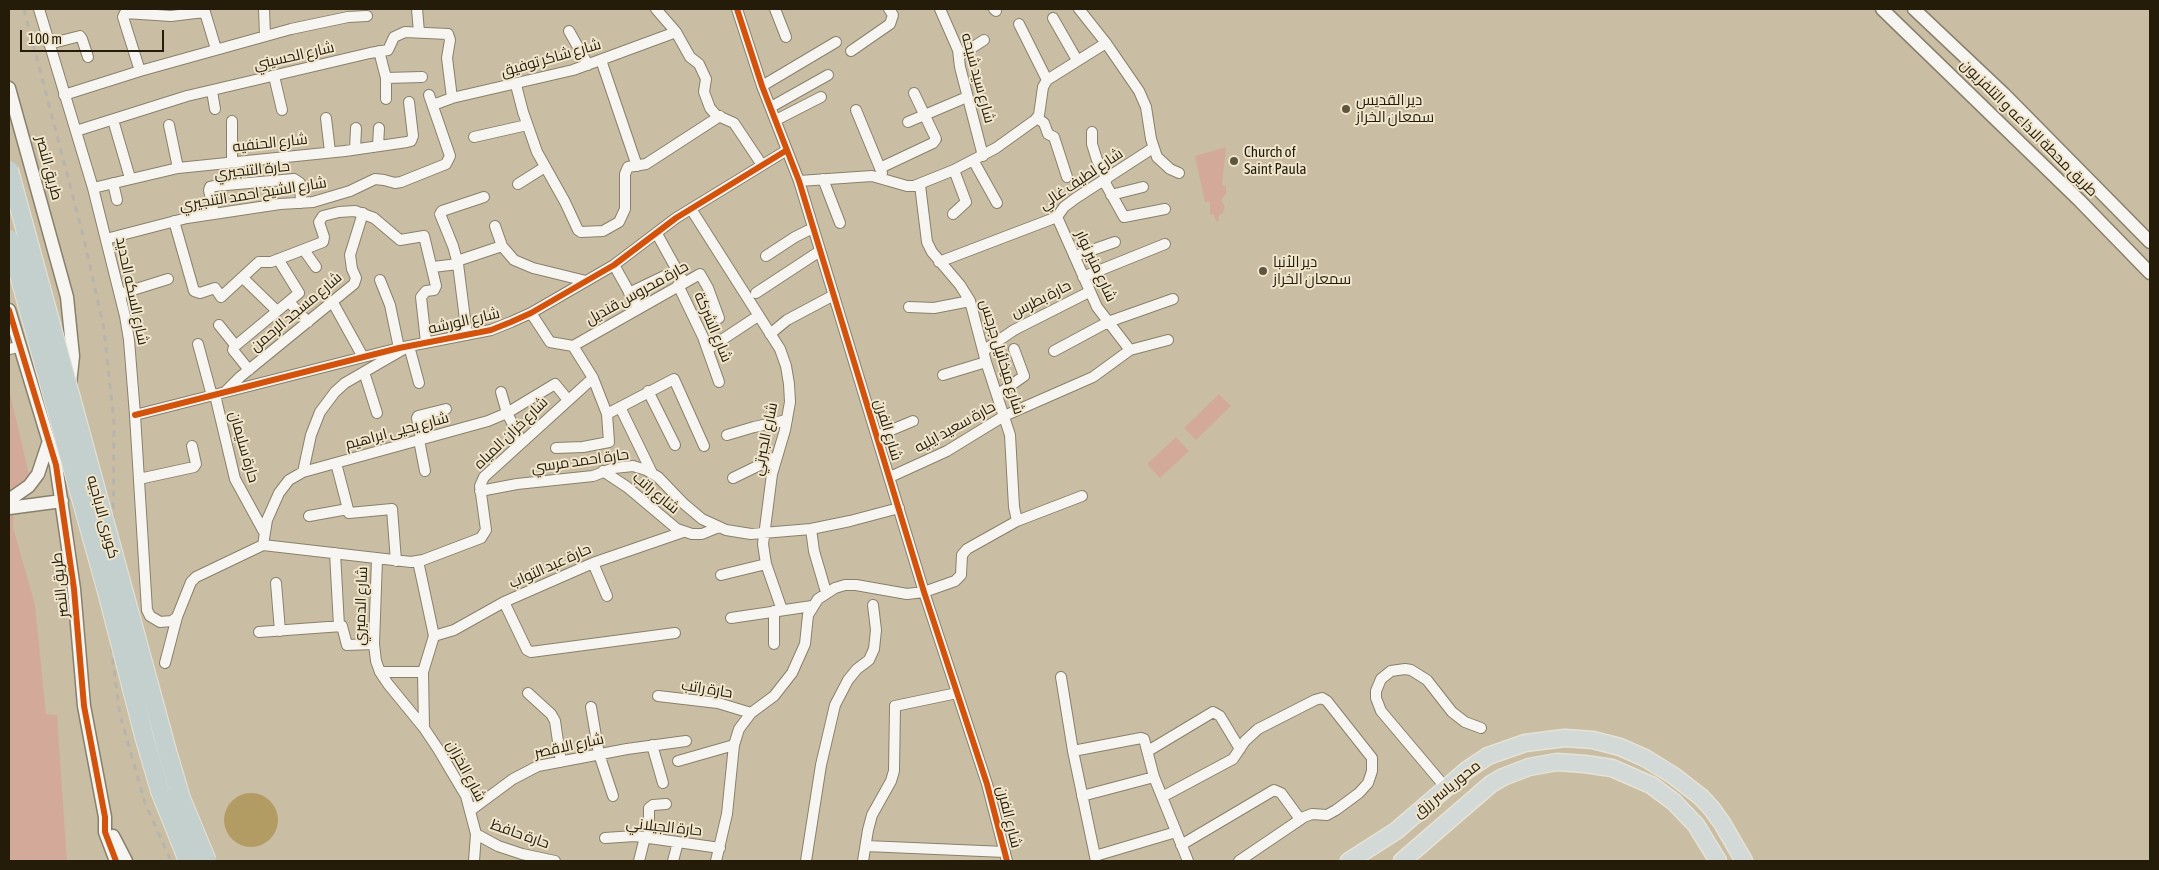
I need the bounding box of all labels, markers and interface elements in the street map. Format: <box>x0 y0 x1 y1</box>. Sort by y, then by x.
scale bar <box>22 20 166 52</box>
text: 100 m <box>28 30 62 47</box>
street label: شارع سيد شيحه <box>957 31 999 125</box>
street label: شارع شاكر توفيق <box>499 35 603 81</box>
street label: شارع الحسيني <box>252 38 336 74</box>
street label: طريق محطة الاذاعه و التلفزيون <box>1957 56 2101 200</box>
place label: دير القديس سمعان الخراز <box>1356 91 1434 126</box>
marker: دير القديس سمعان الخراز <box>1340 103 1352 115</box>
street label: شارع الحنفيه <box>232 130 308 156</box>
street label: طريق النصر <box>32 134 66 202</box>
place label: Church of Saint Paula <box>1244 143 1307 178</box>
street label: شارع لطيف غالي <box>1036 144 1126 214</box>
marker: Church of Saint Paula <box>1228 155 1240 167</box>
street label: حارة التنجيري <box>213 157 291 183</box>
street label: شارع الشيخ احمد التنجيري <box>178 173 328 215</box>
street label: شارع منير نوار <box>1072 227 1120 305</box>
street label: شارع السكه الحديد <box>112 235 152 347</box>
place label: دير الأنبا سمعان الخراز <box>1273 253 1351 288</box>
street label: حارة محروس قنديل <box>582 257 692 329</box>
marker: دير الأنبا سمعان الخراز <box>1257 265 1269 277</box>
street label: شارع مسجد الرحمن <box>246 268 346 356</box>
street label: حارة بطرس <box>1008 276 1074 322</box>
street label: شارع الشركة <box>690 289 736 365</box>
street label: شارع ميخائيل جرجس <box>976 297 1028 417</box>
street label: شارع الورشه <box>426 304 502 338</box>
street label: شارع خزان المياه <box>470 393 552 473</box>
street label: شارع الفرن <box>870 397 906 463</box>
street label: حارة سعيد ايليه <box>911 397 999 457</box>
street label: شارع الجبرتي <box>748 401 782 477</box>
street label: شارع يحيى ابراهيم <box>343 408 451 454</box>
street label: حارة سليمان <box>225 409 263 485</box>
street label: حارة احمد مرسي <box>530 445 630 477</box>
street label: شارع راتب <box>629 468 683 518</box>
street label: كوبرى الاباجيه <box>83 473 123 561</box>
street label: حارة عبد التواب <box>506 540 594 592</box>
street label: طريق النصر <box>48 551 72 619</box>
street label: شارع الدميري <box>351 566 371 646</box>
street label: حارة راتب <box>680 676 734 702</box>
street label: شارع الاقصر <box>533 730 605 762</box>
street label: شارع الخزان <box>442 737 490 805</box>
street label: محور ياسر رزق <box>1410 756 1484 822</box>
street label: شارع الفرن <box>993 784 1025 850</box>
street label: حارة الجيلاني <box>625 814 703 840</box>
street label: حارة حافظ <box>488 816 552 852</box>

